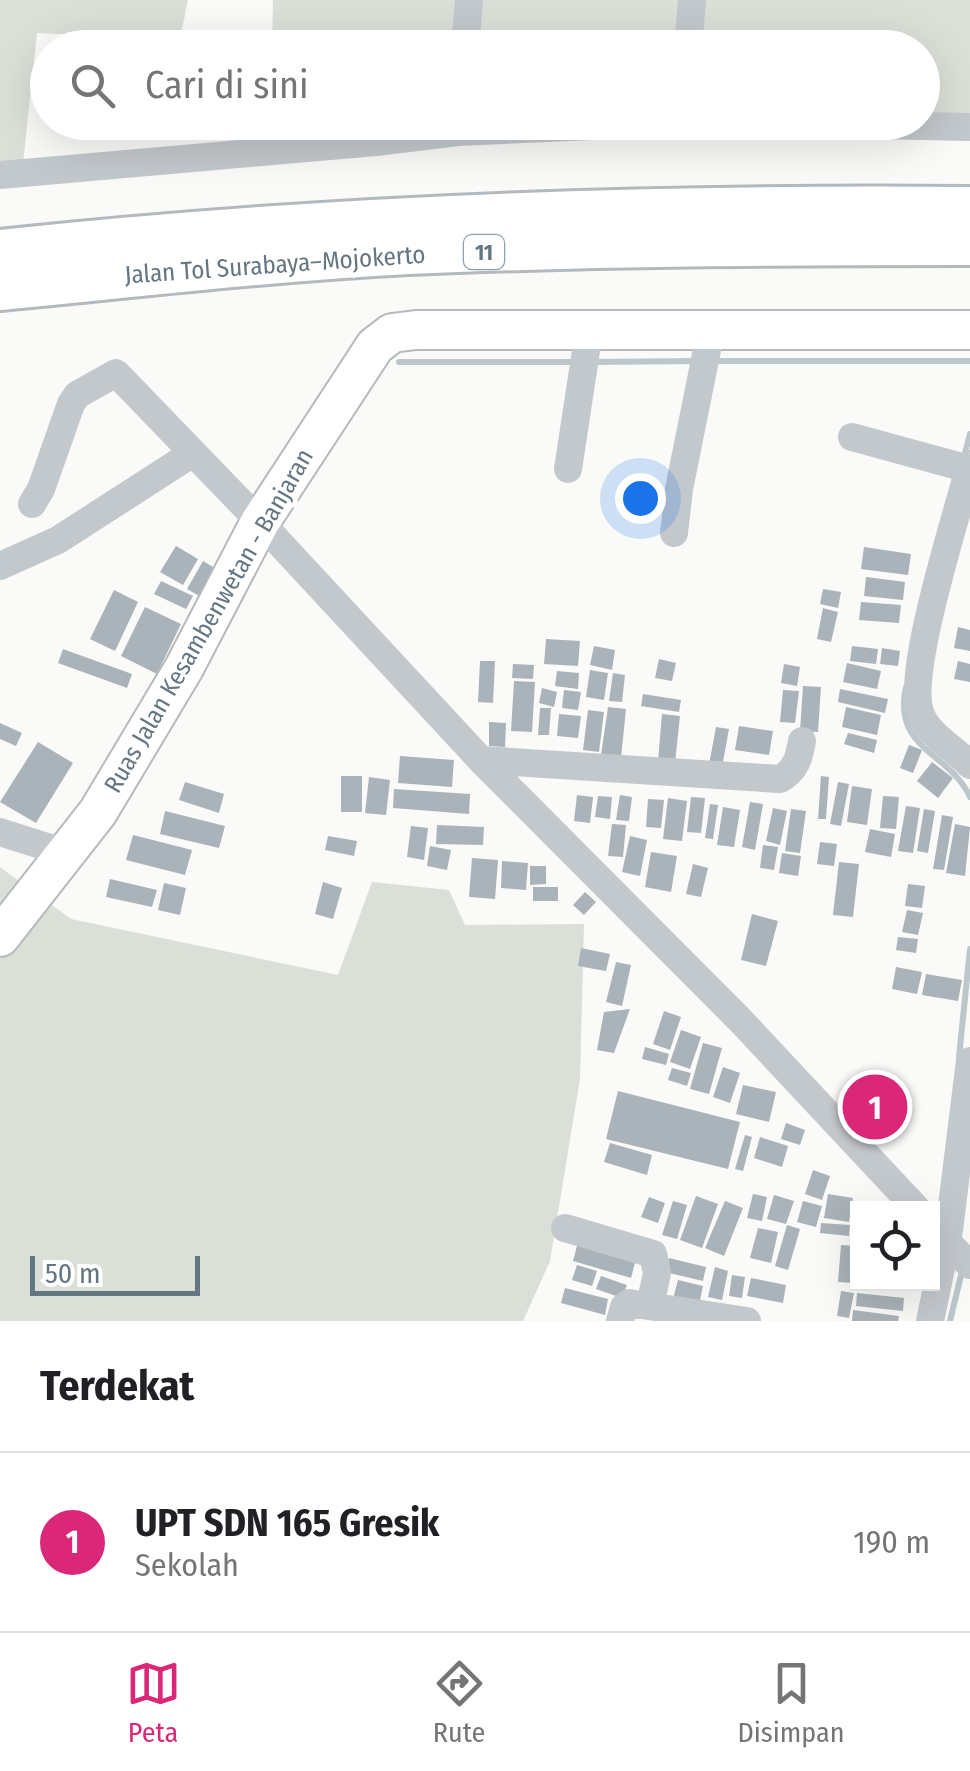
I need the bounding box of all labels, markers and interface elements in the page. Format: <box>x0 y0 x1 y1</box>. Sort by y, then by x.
search box <box>30 30 940 140</box>
icon: search <box>65 58 120 113</box>
text: Cari di sini <box>145 62 309 108</box>
road number: 11 <box>464 235 504 269</box>
street label: Jalan Tol Surabaya–Mojokerto <box>124 240 426 290</box>
street label: Ruas Jalan Kesambenwetan - Banjaran <box>98 444 320 798</box>
your location <box>615 473 666 524</box>
pin: 1 <box>842 1070 908 1144</box>
map controls <box>850 1201 940 1291</box>
button: locate <box>850 1201 940 1291</box>
scale bar <box>30 1251 200 1296</box>
text: 50 m <box>45 1257 101 1290</box>
text: Terdekat <box>40 1361 194 1411</box>
text: UPT SDN 165 Gresik <box>135 1500 439 1546</box>
text: 1 <box>66 1523 79 1561</box>
text: 190 m <box>853 1523 930 1561</box>
text: Sekolah <box>135 1546 239 1584</box>
tab: Peta <box>126 1656 181 1749</box>
tab: Rute <box>432 1656 487 1749</box>
tab: Disimpan <box>738 1656 845 1749</box>

